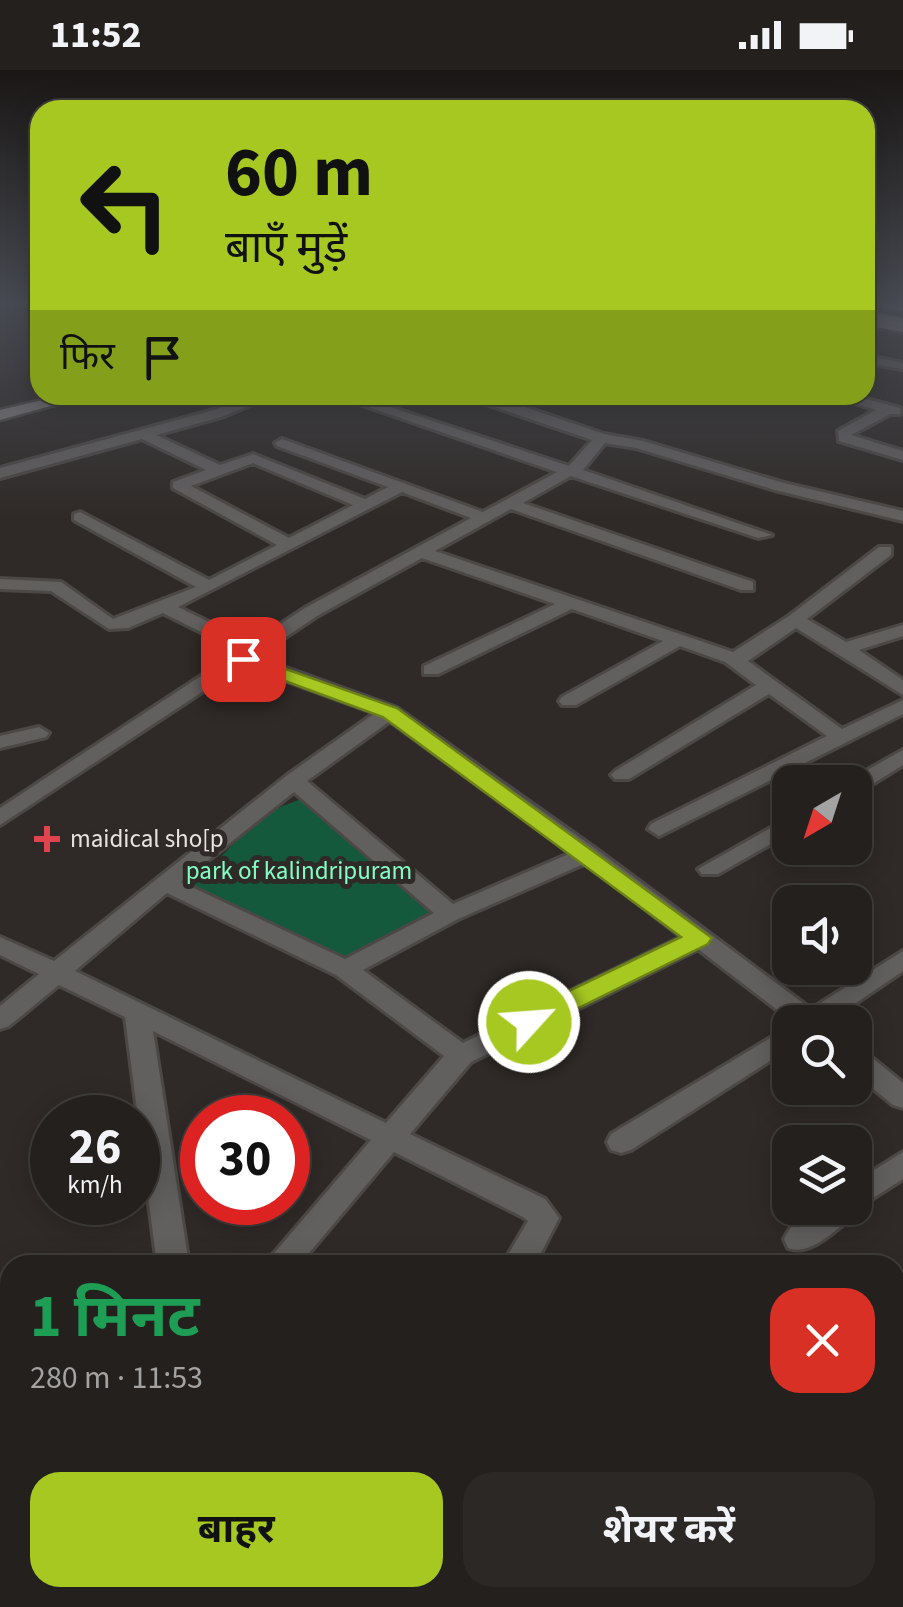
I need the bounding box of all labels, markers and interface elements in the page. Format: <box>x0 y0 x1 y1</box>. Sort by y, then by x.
text: 11:52 <box>50 8 142 62</box>
text: 60 m <box>225 123 373 223</box>
icon: left <box>60 140 190 270</box>
text: बाएँ मुड़ें <box>225 216 347 280</box>
text: फिर <box>60 330 115 384</box>
icon: arrive <box>135 330 190 385</box>
pin <box>201 617 286 702</box>
icon: arrive <box>216 632 271 687</box>
north arrow <box>772 765 872 865</box>
map controls <box>772 765 872 1225</box>
place label: maidical sho[p <box>70 821 224 857</box>
marker: maidical sho[p <box>34 826 60 852</box>
park label: park of kalindripuram <box>186 853 412 889</box>
button: sound <box>772 885 872 985</box>
position arrow <box>477 970 581 1074</box>
button: search <box>772 1005 872 1105</box>
speed limit sign: 30 <box>180 1095 310 1225</box>
text: 26 <box>69 1112 121 1183</box>
button: layers <box>772 1125 872 1225</box>
text: km/h <box>67 1167 123 1203</box>
text: 1 मिनट <box>30 1275 200 1360</box>
button: close <box>770 1288 875 1393</box>
text: 280 m · 11:53 <box>30 1355 203 1401</box>
button: बाहर <box>30 1472 443 1587</box>
button: शेयर करें <box>463 1472 875 1587</box>

